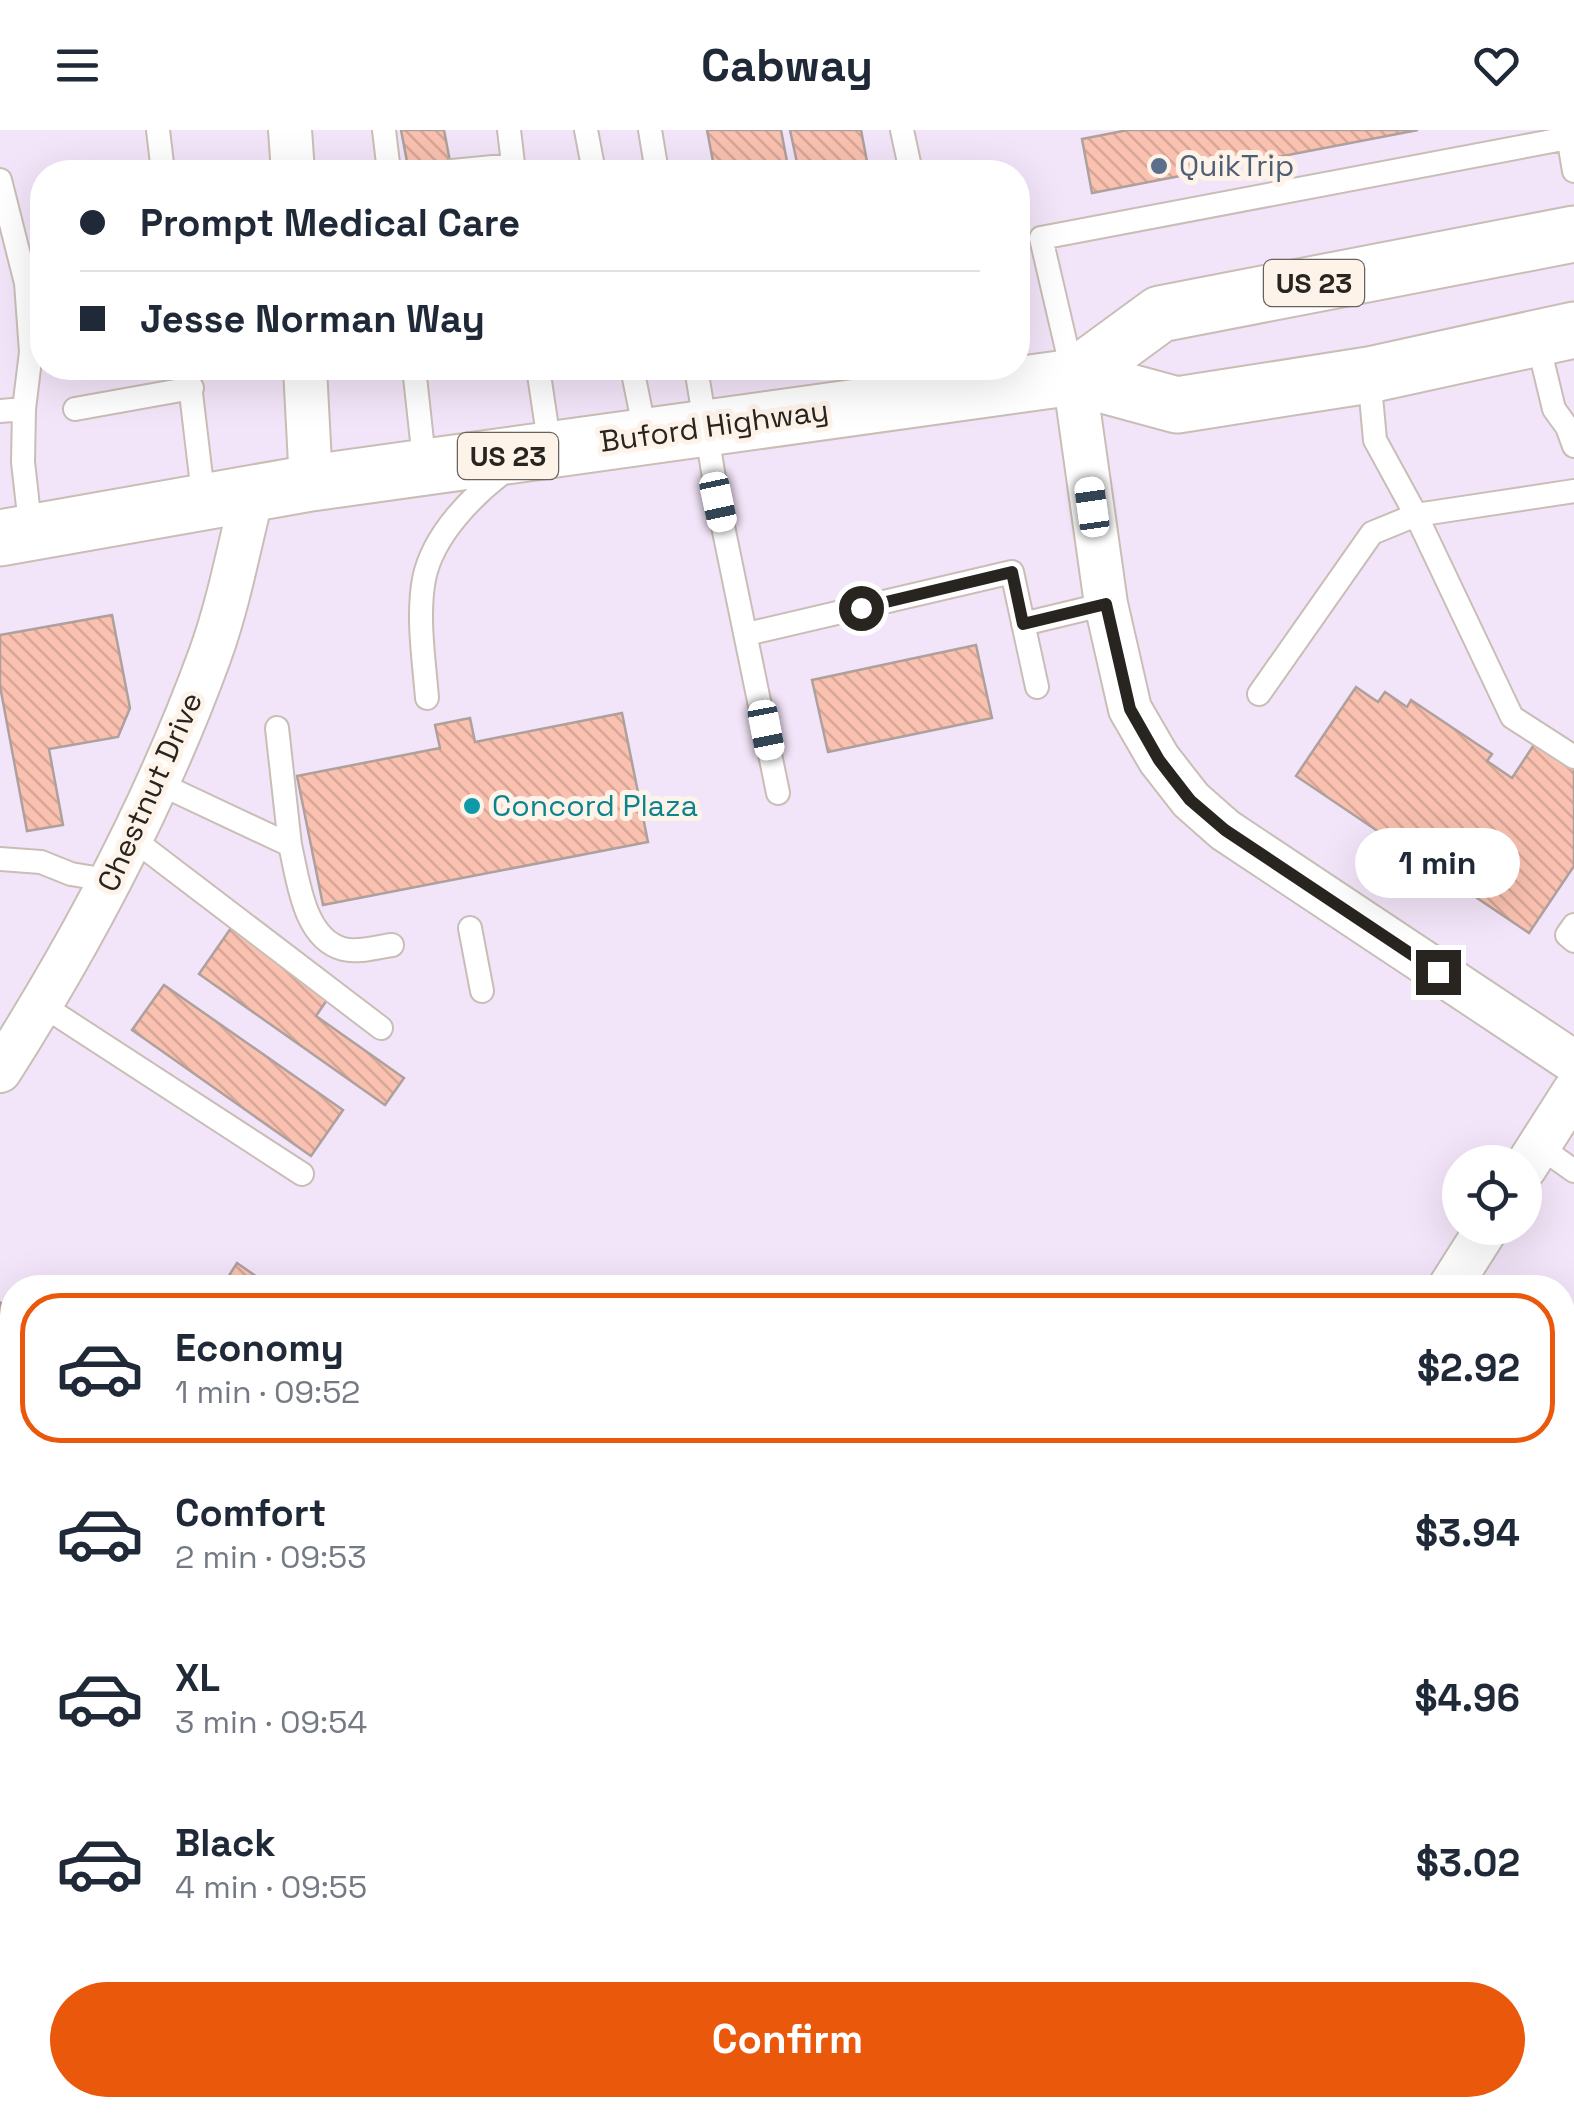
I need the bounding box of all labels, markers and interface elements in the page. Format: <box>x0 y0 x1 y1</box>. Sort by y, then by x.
text: Cabway <box>701 37 873 94</box>
icon: menu <box>50 38 105 93</box>
icon: heart <box>1469 38 1524 93</box>
place label: QuikTrip <box>1179 146 1294 185</box>
marker: QuikTrip <box>1148 155 1170 177</box>
text: Prompt Medical Care <box>140 199 520 247</box>
road number: US 23 <box>1264 260 1364 306</box>
text: Jesse Norman Way <box>140 295 485 343</box>
street label: Buford Highway <box>597 390 831 461</box>
road number: US 23 <box>458 433 558 479</box>
car <box>697 470 739 534</box>
car <box>1073 475 1111 539</box>
route start <box>839 586 884 631</box>
street label: Chestnut Drive <box>88 686 211 898</box>
car <box>746 698 786 762</box>
place label: Concord Plaza <box>492 786 698 825</box>
marker: Concord Plaza <box>461 795 483 817</box>
callout: 1 min <box>1356 827 1520 897</box>
text: 1 min <box>1398 843 1477 883</box>
route end <box>1416 950 1461 995</box>
map controls <box>1442 1145 1542 1245</box>
button: locate <box>1442 1145 1542 1245</box>
icon: car <box>55 1323 145 1413</box>
text: Economy <box>175 1324 344 1372</box>
text: $2.92 <box>1417 1344 1520 1392</box>
text: 1 min · 09:52 <box>175 1372 360 1412</box>
icon: car <box>55 1488 145 1578</box>
text: Comfort <box>175 1489 326 1537</box>
text: $3.94 <box>1415 1509 1520 1557</box>
text: 2 min · 09:53 <box>175 1537 367 1577</box>
icon: car <box>55 1653 145 1743</box>
text: XL <box>175 1654 220 1702</box>
text: $4.96 <box>1415 1674 1520 1722</box>
text: 3 min · 09:54 <box>175 1702 367 1742</box>
icon: car <box>55 1818 145 1908</box>
text: Black <box>175 1819 276 1867</box>
text: $3.02 <box>1416 1839 1520 1887</box>
text: 4 min · 09:55 <box>175 1867 367 1907</box>
button: Confirm <box>50 1982 1525 2097</box>

